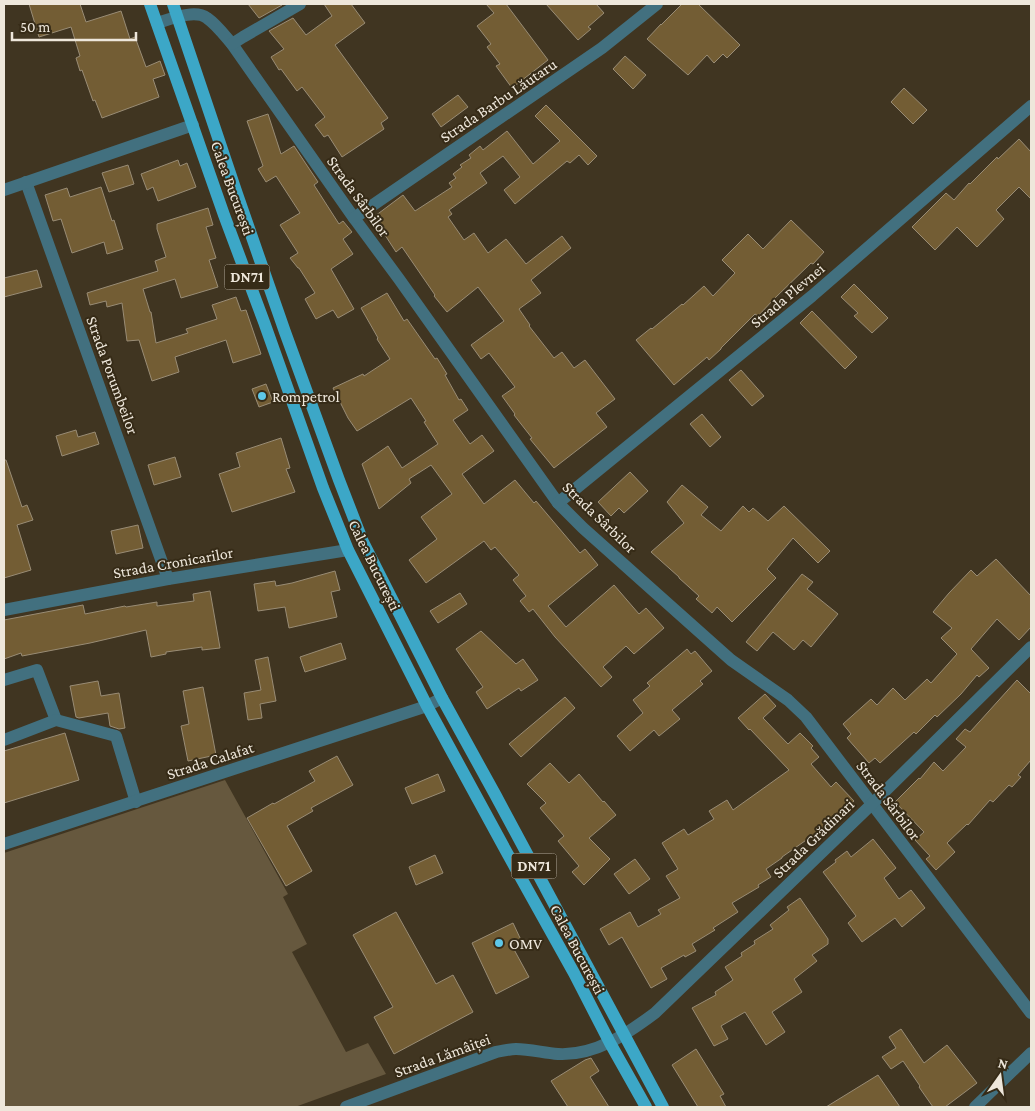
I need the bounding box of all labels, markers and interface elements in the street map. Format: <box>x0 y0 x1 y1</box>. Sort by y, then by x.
scale bar <box>12 10 136 42</box>
text: 50 m <box>20 19 50 35</box>
street label: Strada Barbu Lăutaru <box>437 55 560 146</box>
street label: Calea București <box>206 139 257 238</box>
street label: Strada Sârbilor <box>324 153 394 240</box>
street label: Strada Plevnei <box>747 260 828 331</box>
road number: DN71 <box>224 264 270 290</box>
street label: Strada Porumbeilor <box>83 314 142 437</box>
place label: Rompetrol <box>272 388 340 406</box>
marker: Rompetrol <box>256 390 268 402</box>
street label: Strada Sârbilor <box>560 478 640 557</box>
street label: Calea București <box>343 517 404 614</box>
street label: Strada Cronicarilor <box>112 544 235 581</box>
street label: Strada Calafat <box>165 738 256 782</box>
street label: Strada Sârbilor <box>853 757 924 844</box>
street label: Strada Grădinari <box>769 796 857 881</box>
road number: DN71 <box>512 854 556 878</box>
street label: Calea București <box>545 902 608 998</box>
place label: OMV <box>509 935 543 952</box>
marker: OMV <box>493 937 505 949</box>
street label: Strada Lămâiței <box>392 1030 493 1083</box>
north arrow <box>975 1051 1025 1101</box>
text: N <box>997 1054 1010 1072</box>

